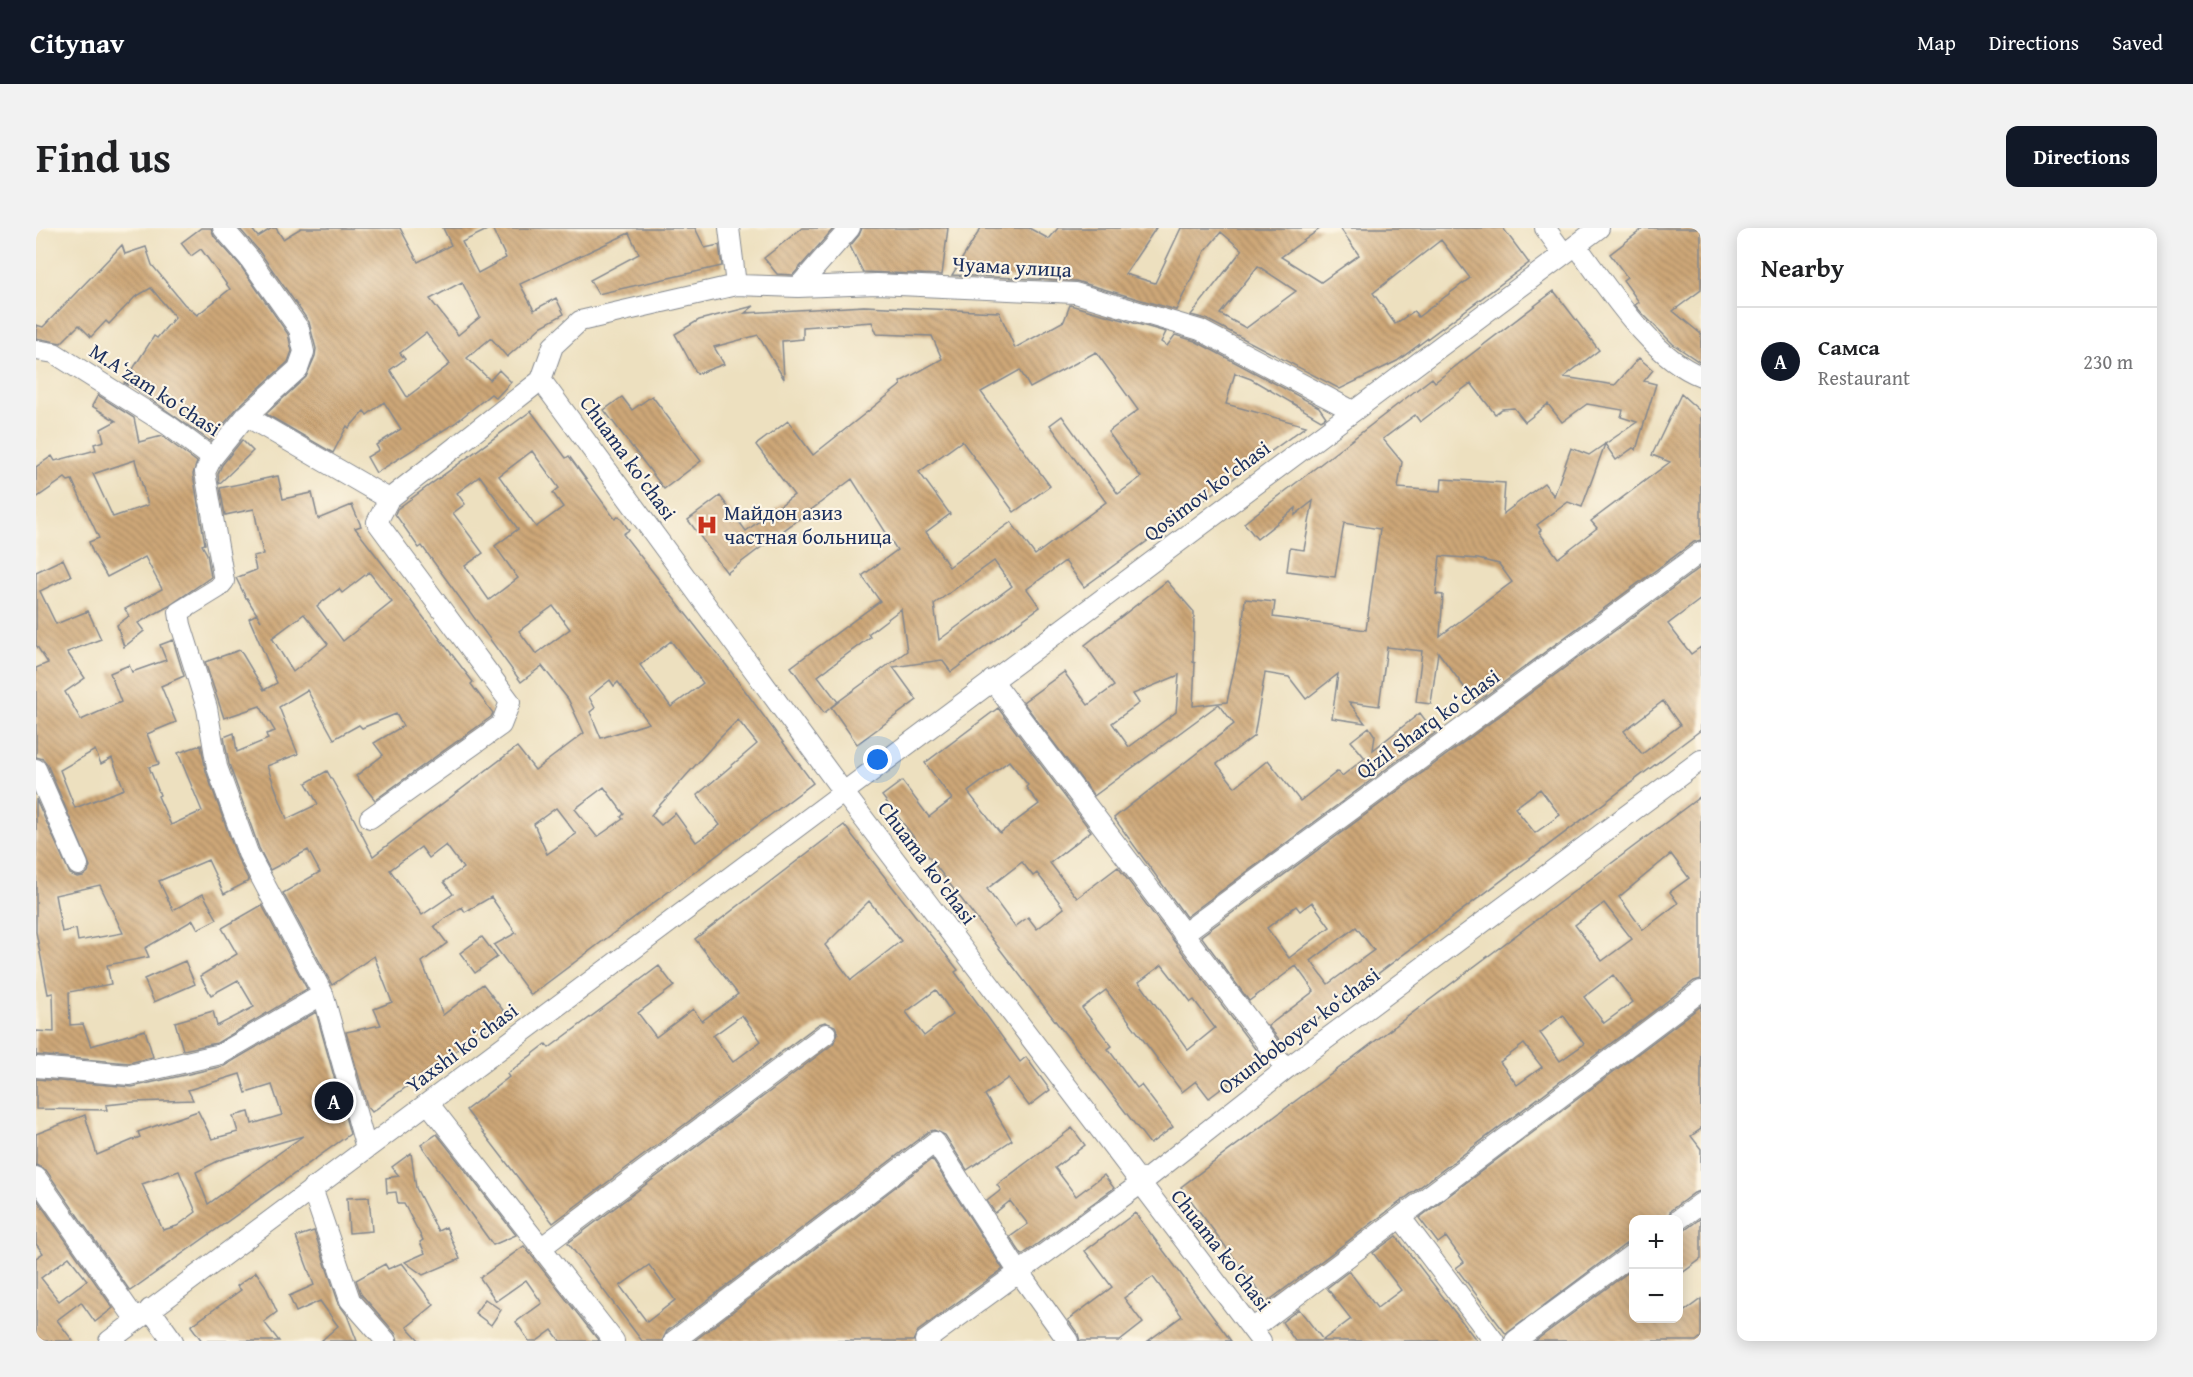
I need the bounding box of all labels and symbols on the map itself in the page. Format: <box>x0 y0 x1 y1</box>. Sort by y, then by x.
street label: Чуама улица <box>951 248 1073 285</box>
street label: M.Aʻzam koʻchasi <box>83 335 227 444</box>
street label: Chuama ko'chasi <box>573 389 684 527</box>
street label: Qosimov ko'chasi <box>1137 433 1277 549</box>
place label: Майдон азиз частная больница <box>724 497 892 552</box>
hospital icon: Майдон азиз частная больница <box>695 513 719 537</box>
street label: Qizil Sharq koʻchasi <box>1349 661 1506 786</box>
your location <box>863 745 892 774</box>
street label: Chuama ko'chasi <box>871 794 984 931</box>
street label: Oxunboboyev koʻchasi <box>1211 959 1386 1102</box>
street label: Yaxshi koʻchasi <box>399 995 524 1100</box>
pin: A <box>314 1078 354 1124</box>
street label: Chuama ko'chasi <box>1164 1182 1279 1317</box>

